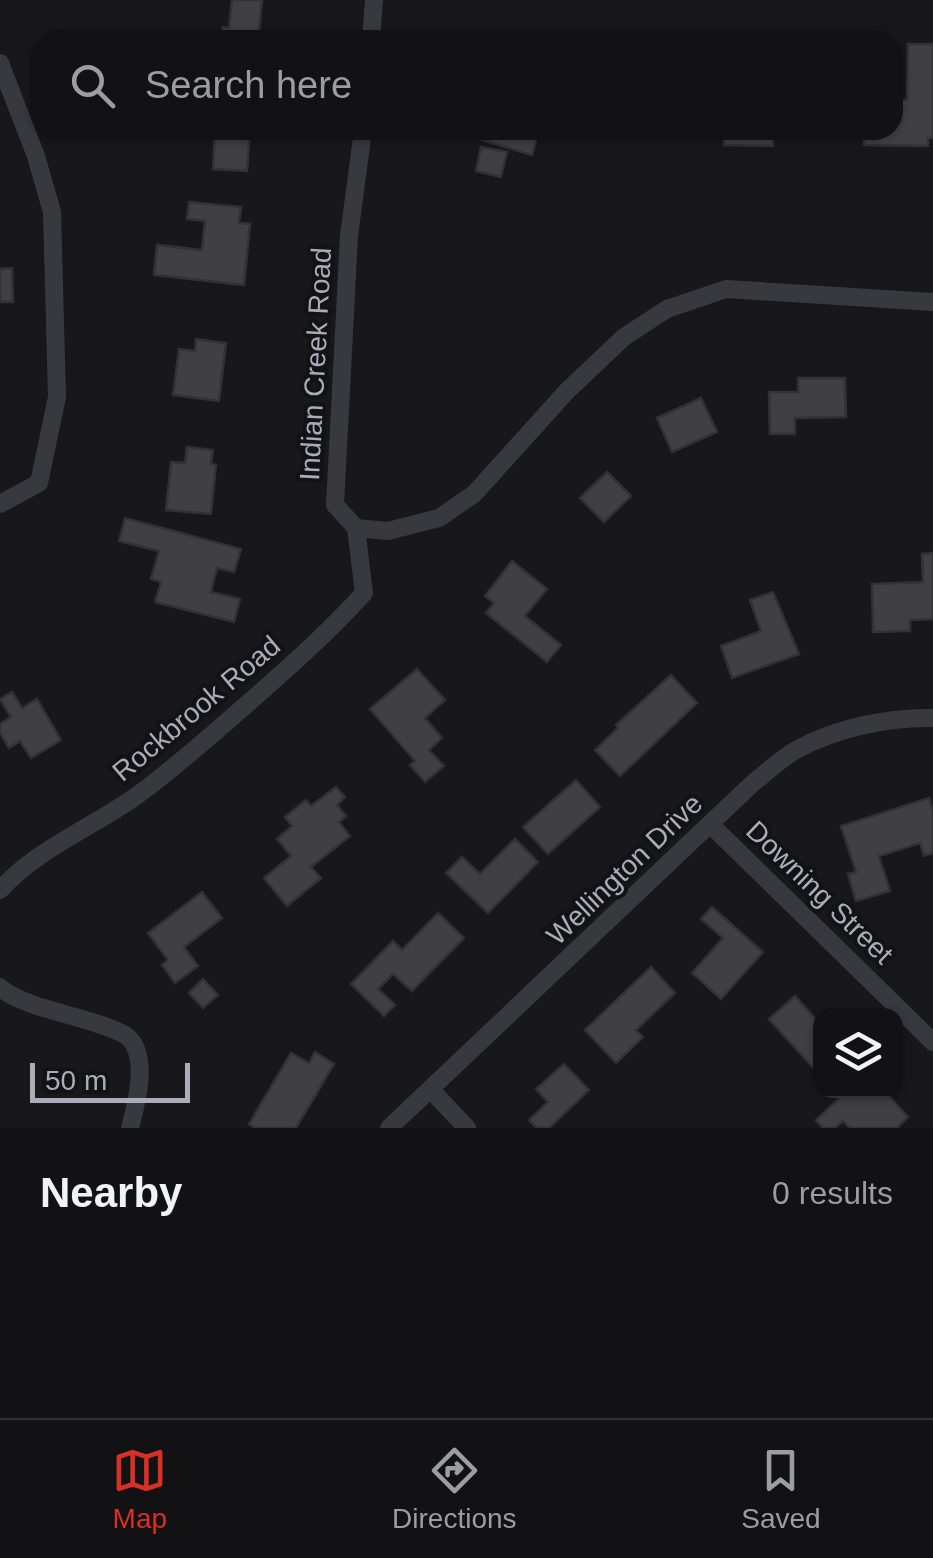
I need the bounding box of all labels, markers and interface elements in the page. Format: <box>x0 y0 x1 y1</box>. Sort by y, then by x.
search box <box>30 30 903 140</box>
icon: search <box>65 58 120 113</box>
text: Search here <box>145 64 352 106</box>
street label: Indian Creek Road <box>294 247 337 481</box>
street label: Rockbrook Road <box>106 629 286 787</box>
street label: Wellington Drive <box>540 788 708 951</box>
street label: Downing Street <box>740 815 899 970</box>
map controls <box>813 1008 903 1098</box>
button: layers <box>813 1008 903 1098</box>
scale bar <box>30 1058 190 1102</box>
text: 50 m <box>45 1065 107 1096</box>
text: Nearby <box>40 1169 182 1216</box>
text: 0 results <box>772 1175 893 1211</box>
tab: Map <box>112 1443 167 1535</box>
tab: Directions <box>392 1443 517 1535</box>
tab: Saved <box>741 1443 821 1535</box>

